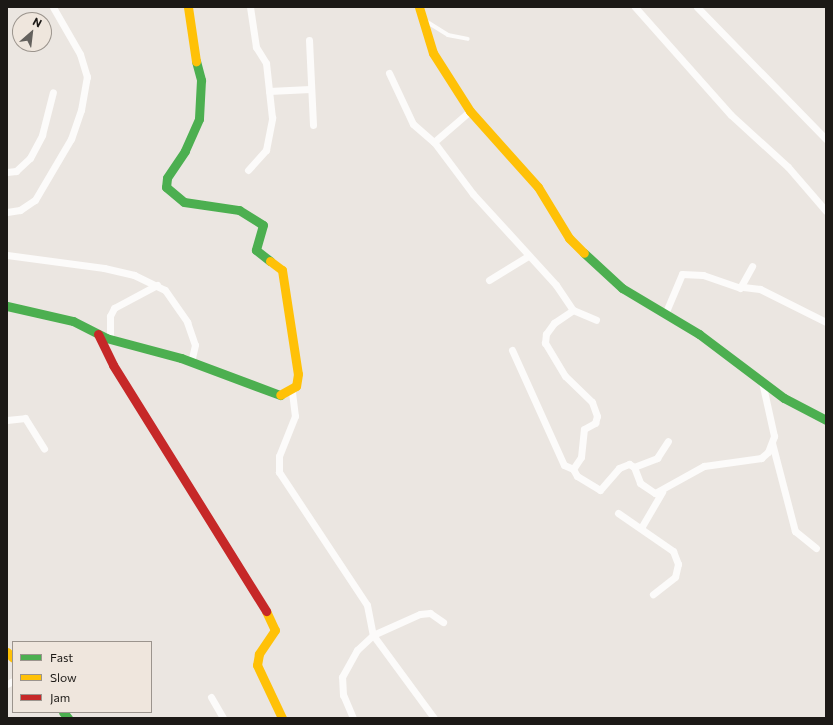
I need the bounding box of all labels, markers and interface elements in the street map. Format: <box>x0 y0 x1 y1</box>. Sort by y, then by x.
north arrow <box>12 12 52 52</box>
text: N <box>31 14 44 30</box>
legend <box>12 641 152 713</box>
text: Fast <box>50 650 73 664</box>
text: Slow <box>50 670 77 684</box>
text: Jam <box>50 690 70 704</box>

